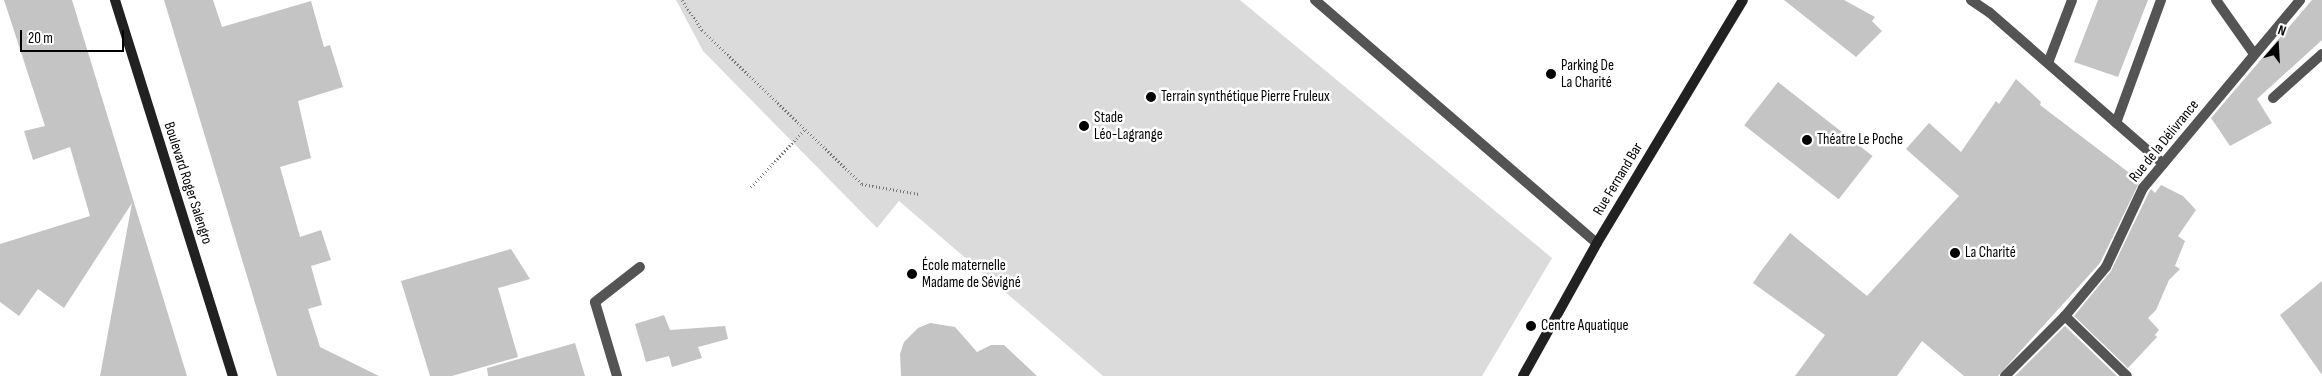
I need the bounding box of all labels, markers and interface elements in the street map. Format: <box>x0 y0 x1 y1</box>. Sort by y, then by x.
scale bar <box>22 20 126 52</box>
north arrow <box>2252 20 2302 70</box>
text: N <box>2276 21 2288 40</box>
text: 20 m <box>28 29 53 48</box>
place label: Parking De La Charité <box>1561 56 1614 91</box>
marker: Parking De La Charité <box>1545 68 1557 80</box>
place label: Terrain synthétique Pierre Fruleux <box>1161 88 1330 106</box>
marker: Terrain synthétique Pierre Fruleux <box>1145 91 1157 103</box>
street label: Rue de la Délivrance <box>2125 96 2203 186</box>
place label: Stade Léo-Lagrange <box>1094 108 1163 143</box>
street label: Boulevard Roger Salengro <box>160 120 216 246</box>
marker: Stade Léo-Lagrange <box>1078 120 1090 132</box>
place label: Théatre Le Poche <box>1817 131 1903 149</box>
marker: Théatre Le Poche <box>1801 134 1813 146</box>
street label: Rue Fernand Bar <box>1589 139 1647 219</box>
place label: La Charité <box>1965 244 2016 262</box>
marker: La Charité <box>1949 247 1961 259</box>
place label: École maternelle Madame de Sévigné <box>922 256 1021 291</box>
marker: École maternelle Madame de Sévigné <box>906 268 918 280</box>
place label: Centre Aquatique <box>1541 317 1629 335</box>
marker: Centre Aquatique <box>1525 320 1537 332</box>

